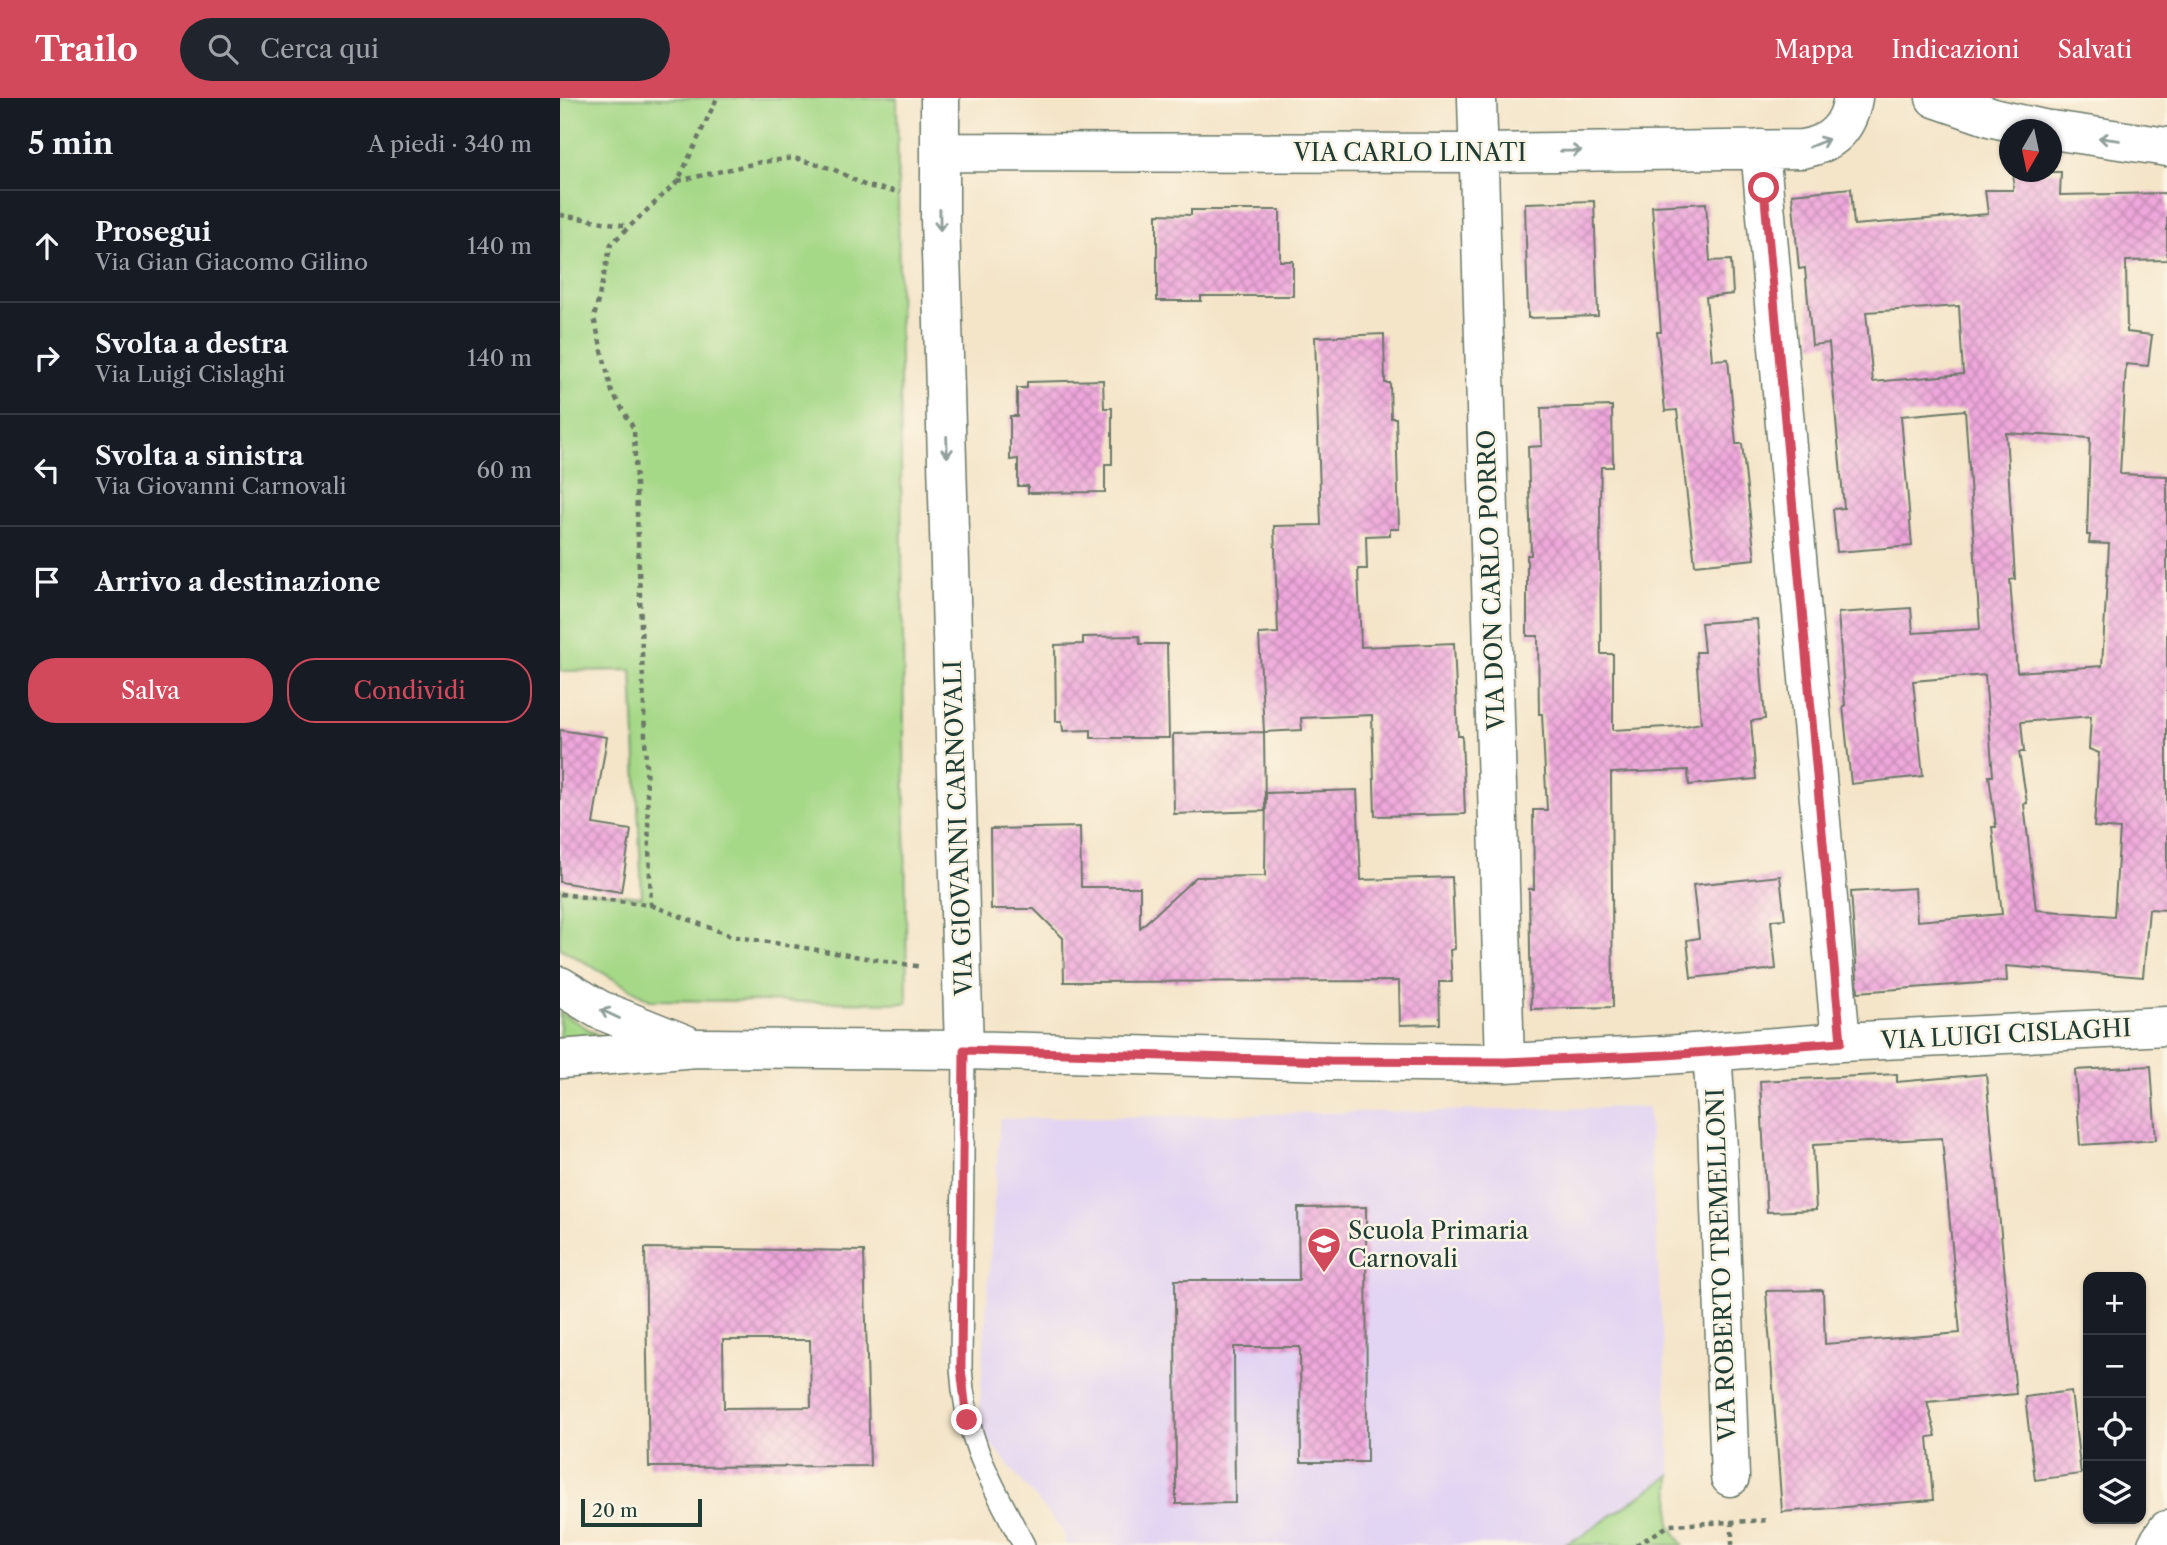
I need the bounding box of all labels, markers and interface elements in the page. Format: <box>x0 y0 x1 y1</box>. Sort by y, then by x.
search box <box>180 18 670 81</box>
text: Trailo <box>35 29 138 70</box>
icon: search <box>204 30 242 68</box>
text: Cerca qui <box>260 33 379 65</box>
text: Mappa <box>1774 35 1853 64</box>
text: Indicazioni <box>1891 35 2019 64</box>
text: Salvati <box>2057 35 2132 64</box>
north arrow <box>1999 119 2062 182</box>
text: 5 min <box>28 125 113 162</box>
text: A piedi · 340 m <box>368 130 532 158</box>
one-way arrow <box>2098 132 2121 145</box>
one-way arrow <box>1808 136 1830 149</box>
street label: VIA CARLO LINATI <box>1293 138 1526 167</box>
one-way arrow <box>1559 145 1582 158</box>
route start <box>1748 172 1779 203</box>
one-way arrow <box>933 208 947 231</box>
text: Prosegui <box>95 216 211 248</box>
icon: ahead <box>28 227 66 265</box>
text: 140 m <box>467 232 532 260</box>
text: Via Gian Giacomo Gilino <box>95 248 368 276</box>
text: Svolta a destra <box>95 328 288 360</box>
icon: right <box>28 339 66 377</box>
text: 140 m <box>467 344 532 372</box>
text: Via Luigi Cislaghi <box>95 360 285 388</box>
street label: VIA DON CARLO PORRO <box>1471 429 1511 732</box>
one-way arrow <box>940 436 953 459</box>
text: Svolta a sinistra <box>95 440 304 472</box>
icon: left <box>28 451 66 489</box>
text: 60 m <box>476 456 532 484</box>
text: Via Giovanni Carnovali <box>95 472 347 500</box>
icon: arrive <box>28 563 66 601</box>
text: Arrivo a destinazione <box>95 566 381 598</box>
button: Salva <box>28 658 273 723</box>
button: Condividi <box>287 658 532 723</box>
street label: VIA GIOVANNI CARNOVALI <box>938 660 978 997</box>
one-way arrow <box>600 1007 622 1020</box>
street label: VIA LUIGI CISLAGHI <box>1879 1013 2132 1055</box>
street label: VIA ROBERTO TREMELLONI <box>1700 1088 1742 1443</box>
place label: Scuola Primaria Carnovali <box>1348 1216 1529 1273</box>
school or university icon: Scuola Primaria Carnovali <box>1305 1225 1343 1274</box>
map controls <box>2083 1272 2146 1524</box>
button: + <box>2083 1272 2146 1335</box>
button: − <box>2083 1335 2146 1398</box>
button: locate <box>2083 1398 2146 1461</box>
route end <box>951 1404 982 1435</box>
button: layers <box>2083 1461 2146 1524</box>
scale bar <box>581 1496 702 1528</box>
text: 20 m <box>592 1499 638 1522</box>

